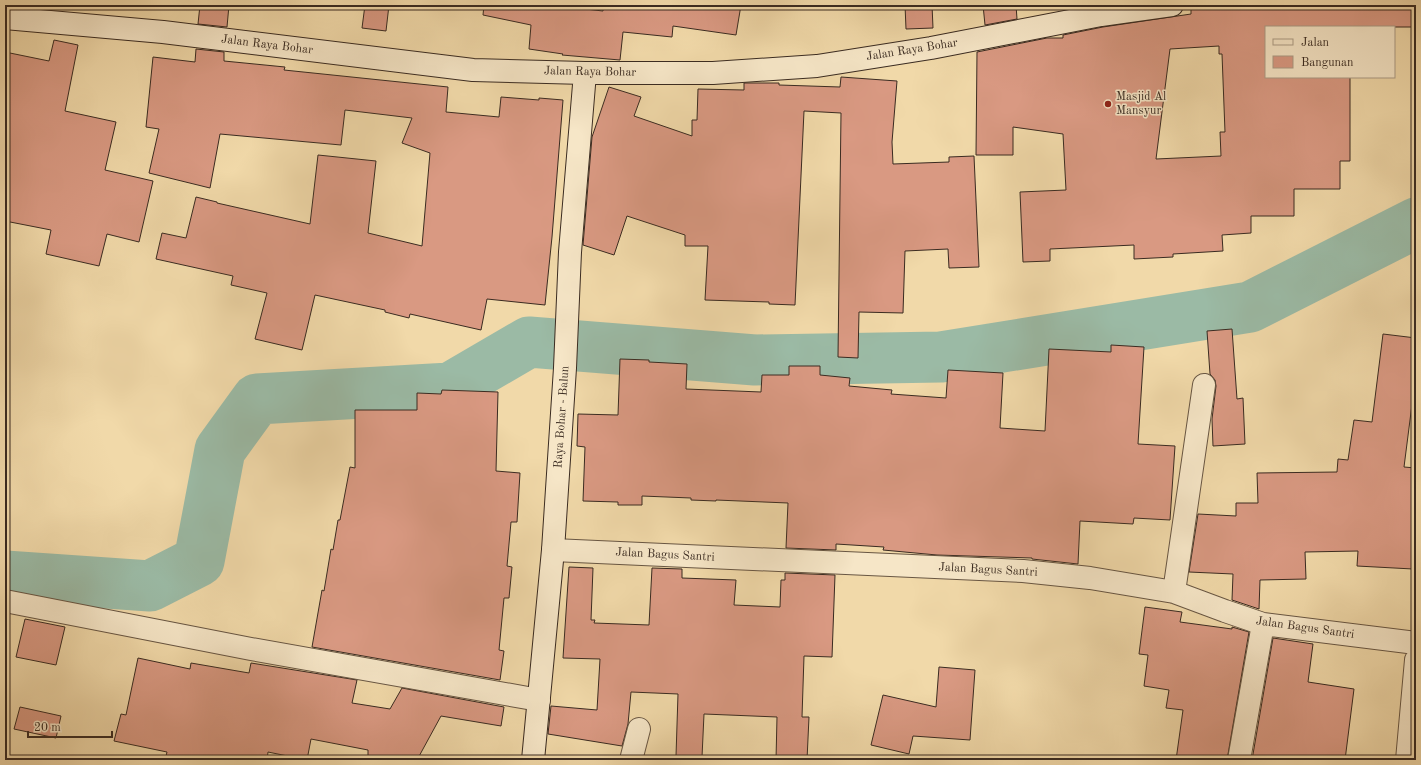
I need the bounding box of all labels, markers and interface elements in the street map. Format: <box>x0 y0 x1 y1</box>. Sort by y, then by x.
legend <box>1265 26 1395 78</box>
street label: Jalan Raya Bohar <box>220 33 314 57</box>
street label: Jalan Raya Bohar <box>865 37 959 63</box>
text: Jalan <box>1301 37 1330 49</box>
text: Bangunan <box>1301 57 1354 69</box>
street label: Jalan Raya Bohar <box>544 65 636 79</box>
place label: Masjid Al Mansyur <box>1116 91 1166 117</box>
marker: Masjid Al Mansyur <box>1103 99 1113 109</box>
street label: Raya Bohar - Balun <box>552 365 572 469</box>
street label: Jalan Bagus Santri <box>615 546 715 564</box>
street label: Jalan Bagus Santri <box>938 561 1038 579</box>
street label: Jalan Bagus Santri <box>1255 615 1355 641</box>
scale bar <box>28 713 112 739</box>
text: 20 m <box>34 722 61 734</box>

